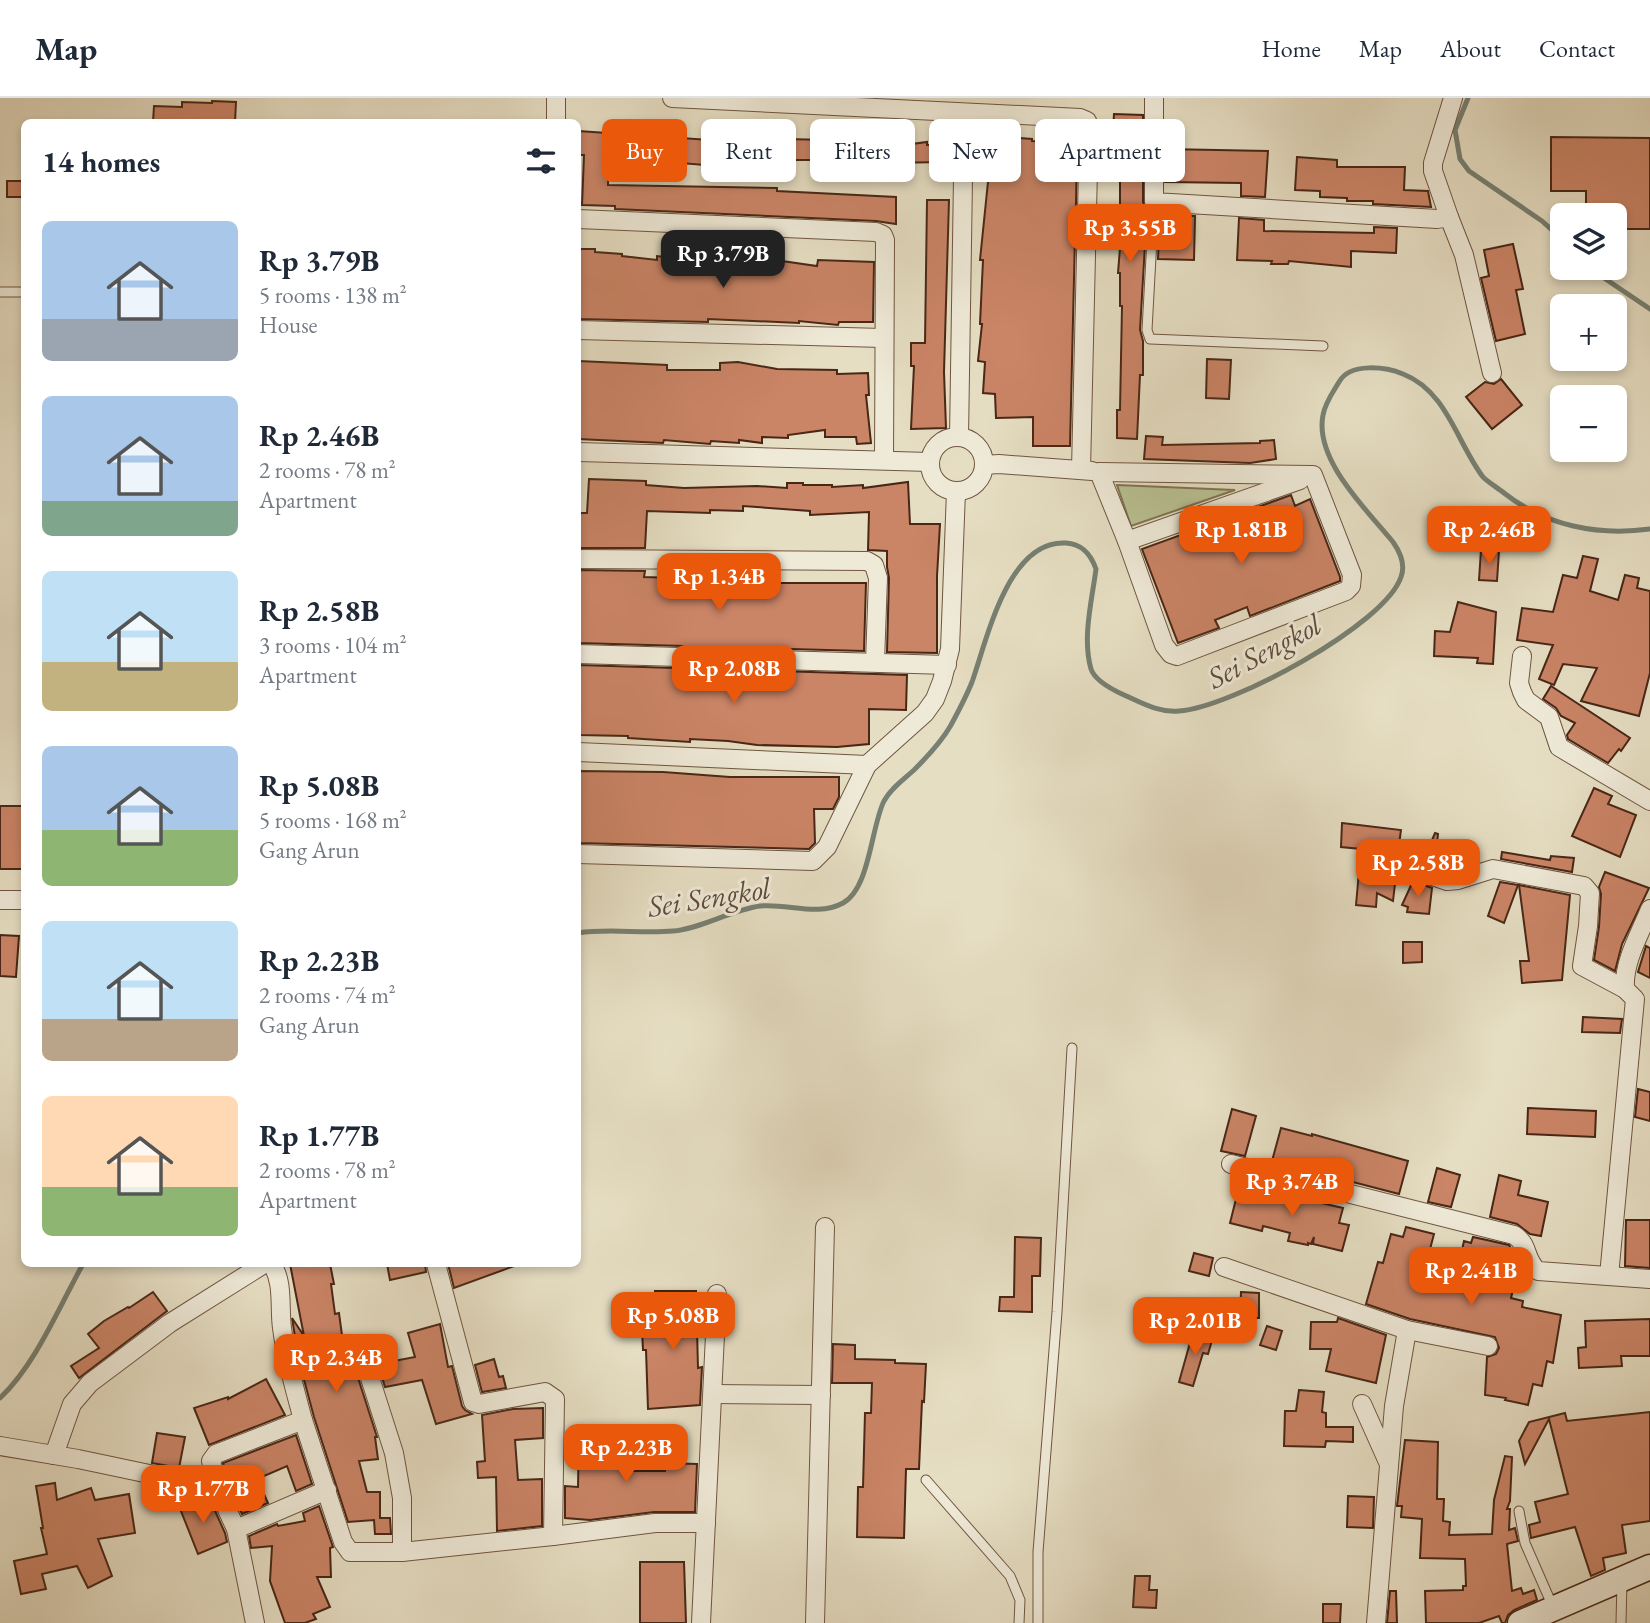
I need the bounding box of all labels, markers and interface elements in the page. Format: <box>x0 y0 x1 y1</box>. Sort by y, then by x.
text: Map <box>35 27 97 70</box>
text: Home <box>1261 33 1321 64</box>
text: Map <box>1359 33 1402 64</box>
text: About <box>1440 33 1501 64</box>
text: Contact <box>1539 33 1615 64</box>
chip: Buy <box>602 119 687 182</box>
chip: Rent <box>701 119 796 182</box>
chip: Filters <box>810 119 915 182</box>
chip: New <box>929 119 1021 182</box>
chip: Apartment <box>1035 119 1185 182</box>
text: 14 homes <box>42 142 160 181</box>
icon: filters <box>522 142 560 180</box>
map controls <box>1550 203 1627 462</box>
button: layers <box>1550 203 1627 280</box>
pin: Rp 3.55B <box>1058 204 1202 264</box>
text: Rp 3.55B <box>1084 212 1176 242</box>
pin: Rp 3.79B <box>651 230 795 290</box>
text: Rp 3.79B <box>677 238 769 268</box>
text: Rp 3.79B <box>259 241 379 280</box>
icon: home <box>98 249 182 333</box>
text: 5 rooms · 138 m² <box>259 280 407 310</box>
button: + <box>1550 294 1627 371</box>
text: House <box>259 310 318 340</box>
button: − <box>1550 385 1627 462</box>
text: Rp 2.46B <box>259 416 379 455</box>
icon: home <box>98 424 182 508</box>
text: 2 rooms · 78 m² <box>259 455 396 485</box>
text: Apartment <box>259 485 357 515</box>
pin: Rp 1.81B <box>1169 506 1313 566</box>
pin: Rp 2.46B <box>1417 506 1561 566</box>
text: Rp 1.81B <box>1195 514 1287 544</box>
text: Rp 2.46B <box>1443 514 1535 544</box>
pin: Rp 1.34B <box>647 554 791 613</box>
text: Rp 1.34B <box>673 561 765 591</box>
text: Rp 2.58B <box>259 591 379 630</box>
icon: home <box>98 599 182 683</box>
water label: Sei Sengkol <box>1199 604 1329 698</box>
text: 3 rooms · 104 m² <box>259 630 407 660</box>
pin: Rp 2.08B <box>662 646 806 705</box>
text: Rp 2.08B <box>688 653 780 683</box>
text: Apartment <box>259 660 357 690</box>
text: Rp 5.08B <box>259 766 379 805</box>
icon: home <box>98 774 182 858</box>
text: 5 rooms · 168 m² <box>259 805 407 835</box>
text: Gang Arun <box>259 835 360 865</box>
pin: Rp 2.58B <box>1346 840 1490 899</box>
text: Rp 2.58B <box>1372 847 1464 877</box>
water label: Sei Sengkol <box>644 868 775 926</box>
text: Rp 2.23B <box>259 941 379 980</box>
icon: home <box>98 949 182 1033</box>
text: 2 rooms · 74 m² <box>259 980 396 1010</box>
text: Gang Arun <box>259 1010 360 1040</box>
text: Rp 1.77B <box>259 1116 379 1155</box>
icon: home <box>98 1124 182 1208</box>
text: 2 rooms · 78 m² <box>259 1155 396 1185</box>
pin: Rp 3.74B <box>1220 1158 1364 1218</box>
text: Rp 3.74B <box>1246 1166 1338 1196</box>
text: Apartment <box>259 1185 357 1215</box>
pin: Rp 2.41B <box>1399 1248 1543 1307</box>
text: Rp 2.41B <box>1425 1255 1517 1285</box>
pin: Rp 5.08B <box>601 1292 745 1352</box>
pin: Rp 2.01B <box>1123 1298 1267 1357</box>
text: Rp 5.08B <box>627 1300 719 1330</box>
text: Rp 2.01B <box>1149 1305 1241 1335</box>
pin: Rp 2.34B <box>264 1334 408 1394</box>
text: Rp 2.34B <box>290 1342 382 1372</box>
pin: Rp 2.23B <box>554 1424 698 1484</box>
text: Rp 2.23B <box>580 1432 672 1462</box>
pin: Rp 1.77B <box>131 1466 275 1525</box>
text: Rp 1.77B <box>157 1473 249 1503</box>

